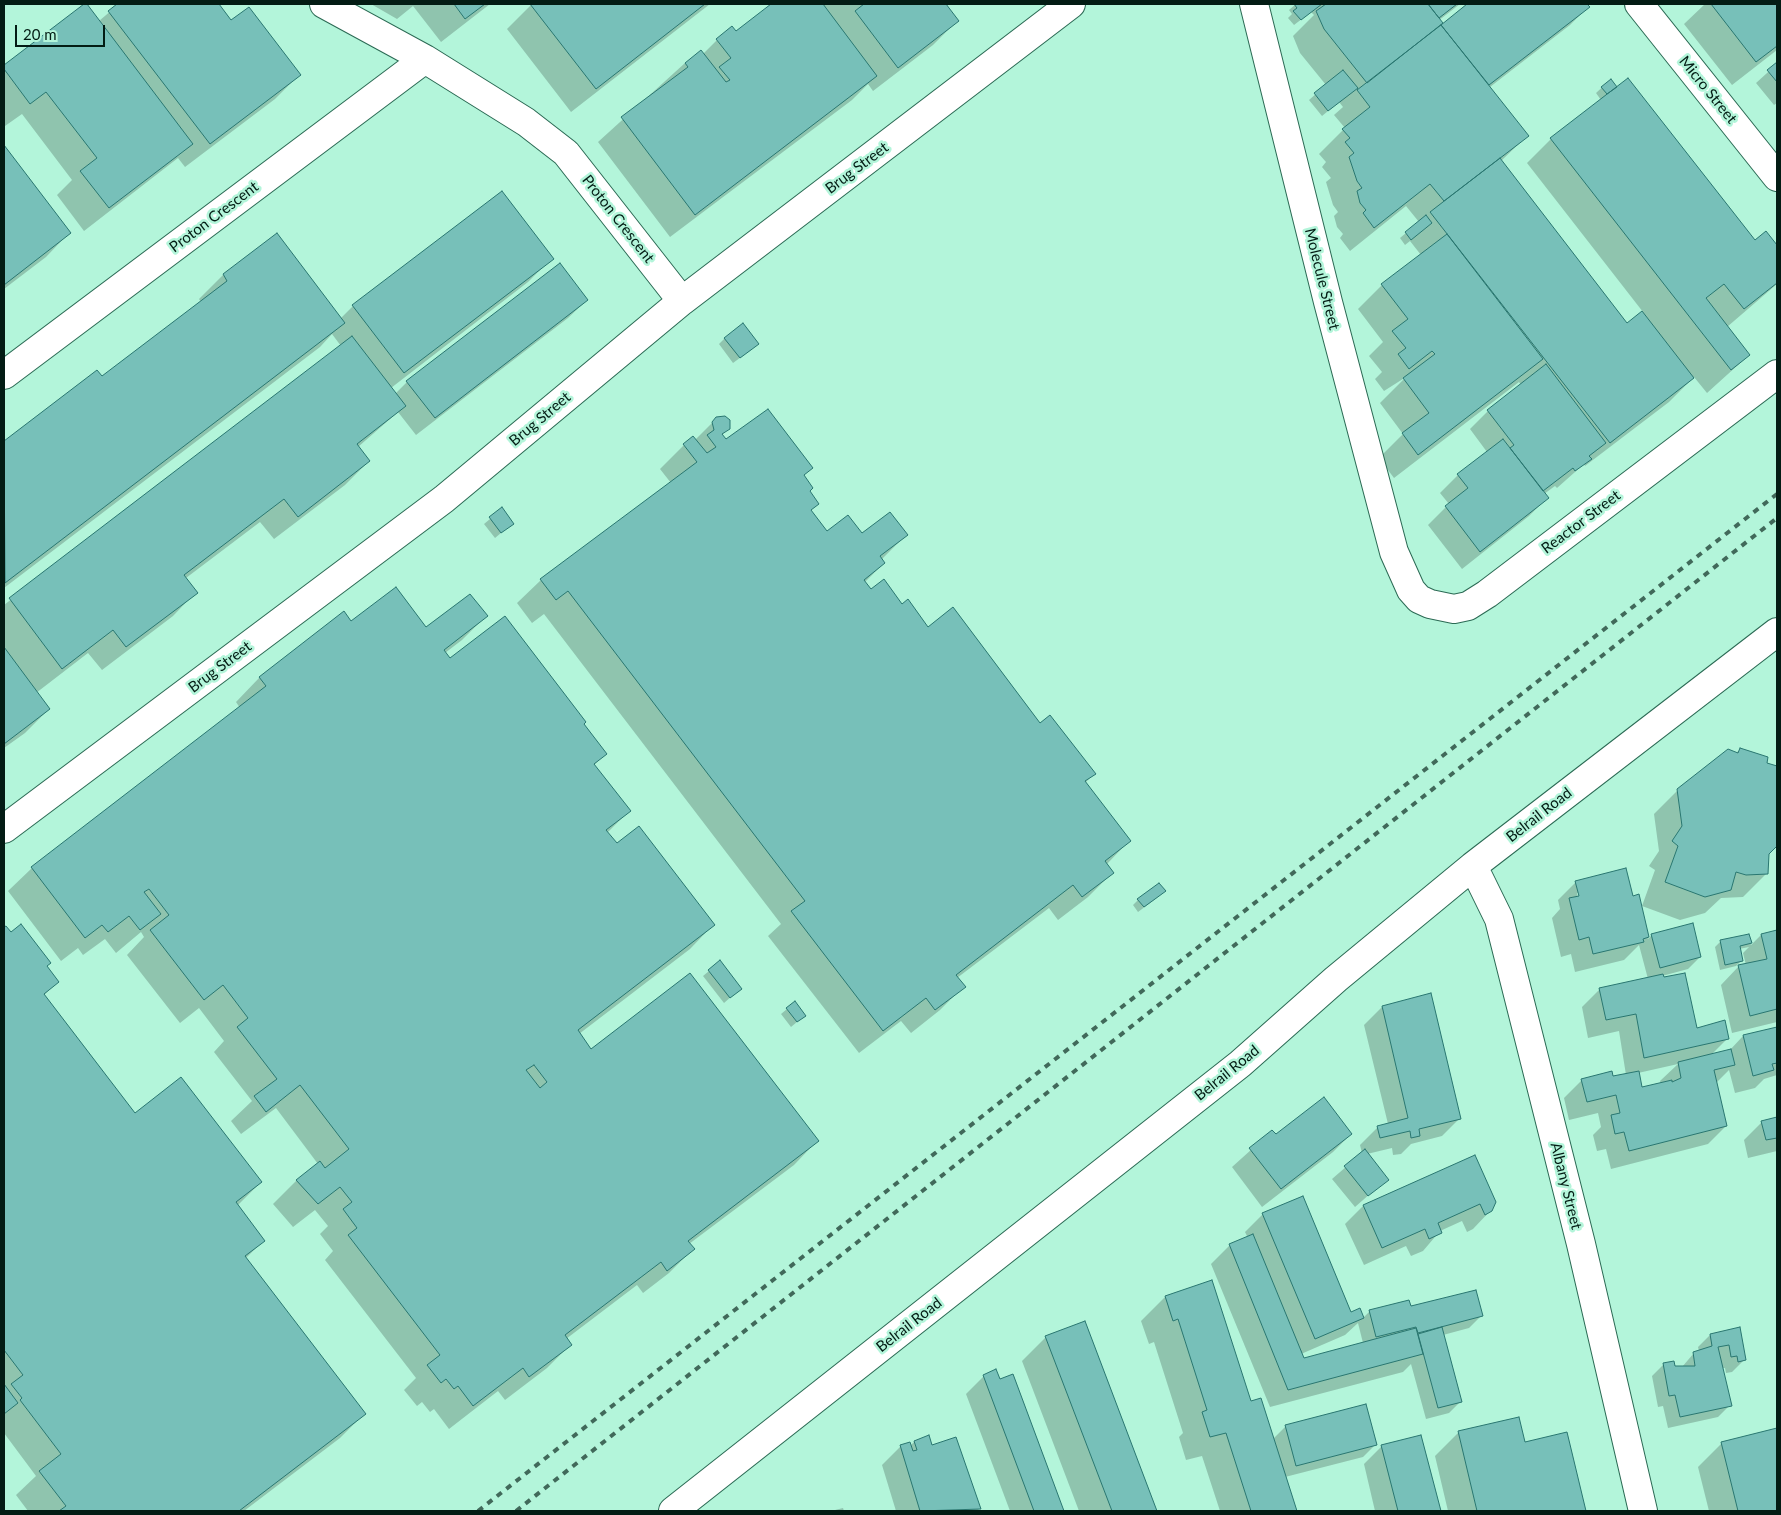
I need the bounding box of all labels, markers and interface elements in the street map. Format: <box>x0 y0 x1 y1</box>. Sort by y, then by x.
scale bar <box>18 15 108 47</box>
text: 20 m <box>23 25 57 43</box>
street label: Micro Street <box>1675 53 1741 127</box>
street label: Brug Street <box>822 138 892 198</box>
street label: Proton Crescent <box>578 171 658 267</box>
street label: Proton Crescent <box>166 178 262 256</box>
street label: Molecule Street <box>1301 226 1343 332</box>
street label: Brug Street <box>506 388 574 450</box>
street label: Reactor Street <box>1538 487 1624 557</box>
street label: Brug Street <box>185 637 255 697</box>
street label: Belrail Road <box>1503 784 1575 846</box>
street label: Belrail Road <box>1191 1041 1263 1105</box>
street label: Albany Street <box>1547 1141 1585 1231</box>
street label: Belrail Road <box>873 1294 945 1356</box>

